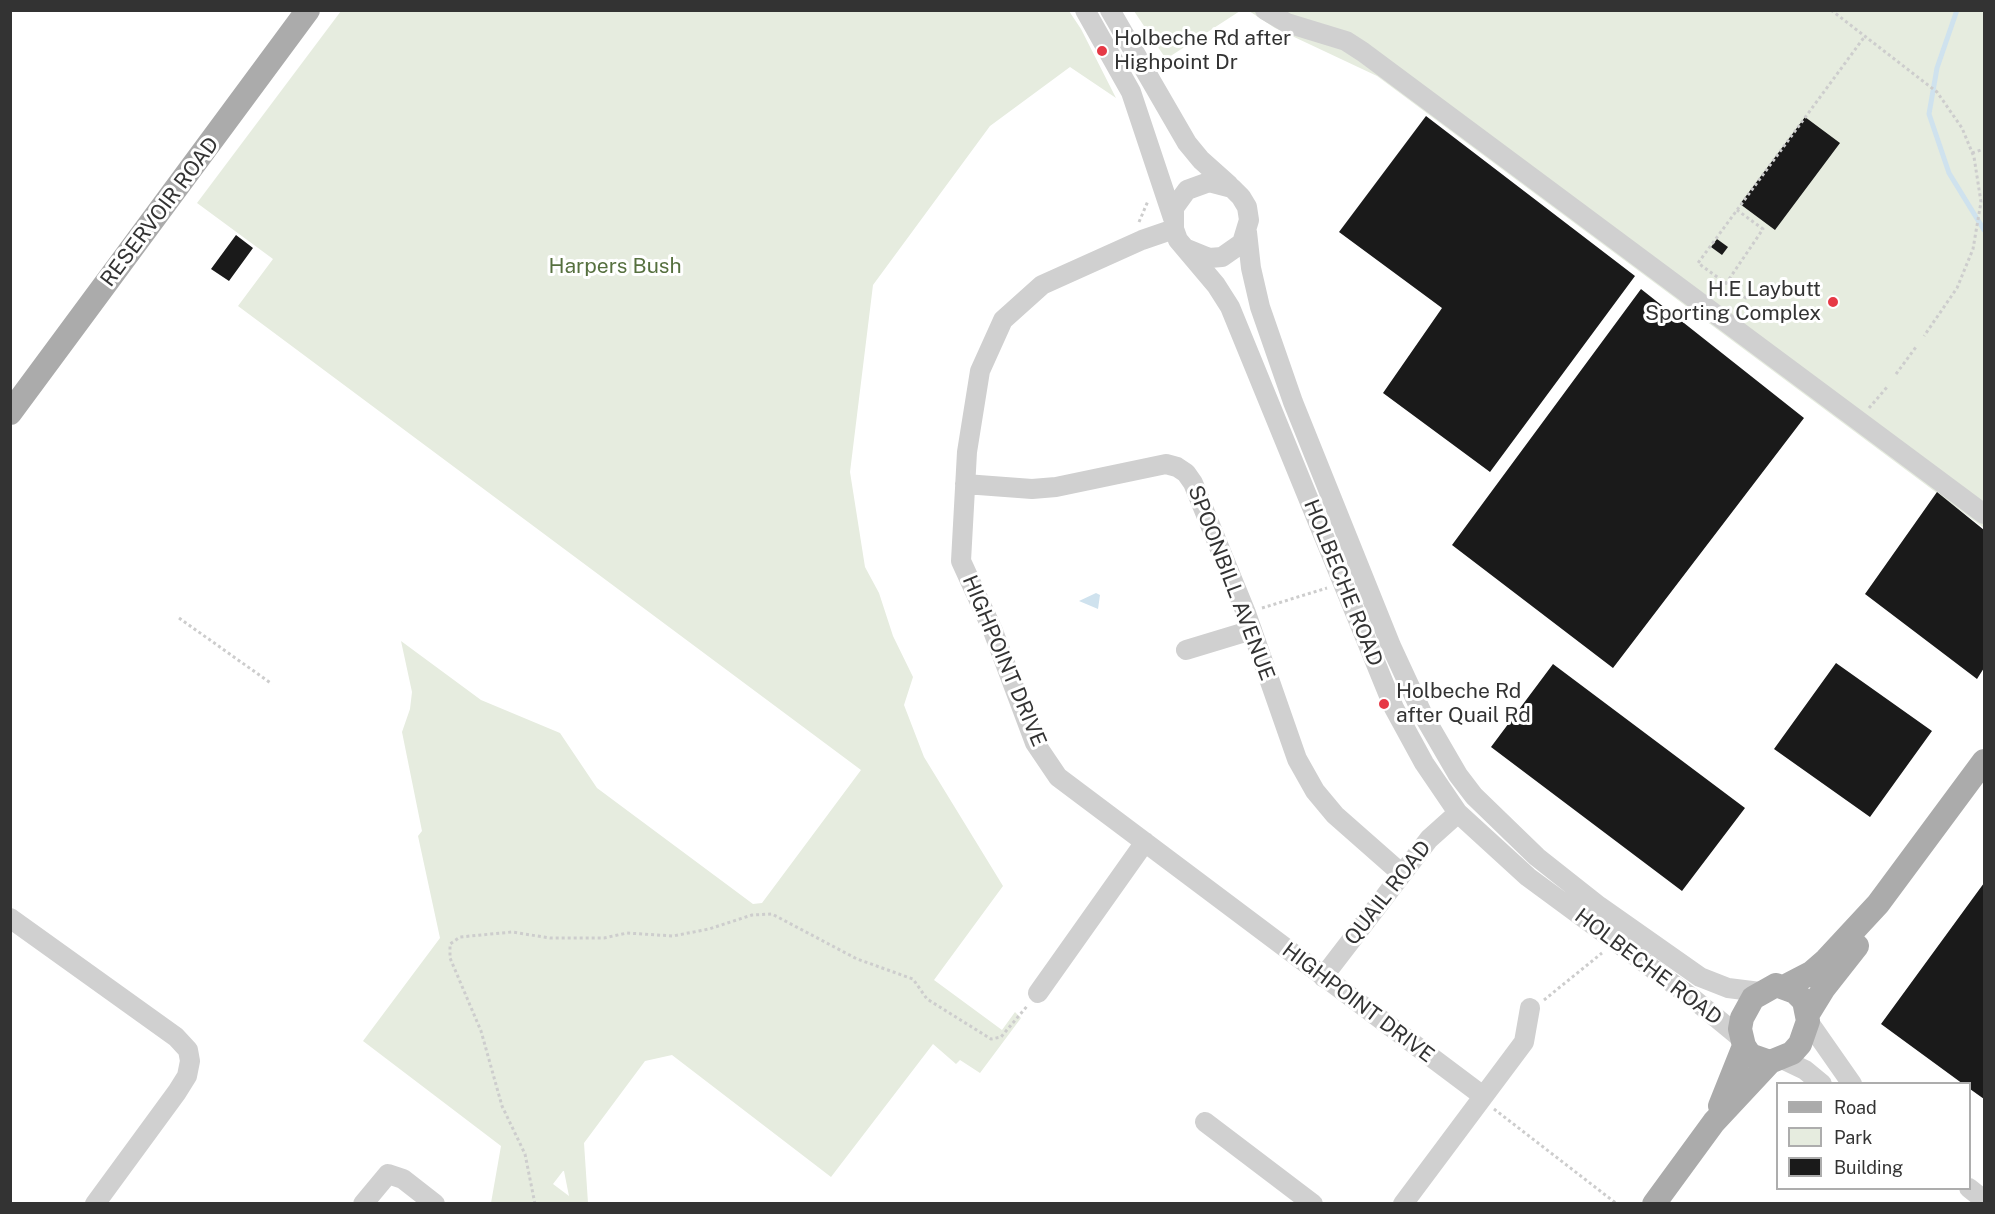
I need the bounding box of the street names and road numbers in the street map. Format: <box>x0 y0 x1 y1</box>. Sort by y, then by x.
street label: RESERVOIR ROAD <box>96 132 224 292</box>
street label: SPOONBILL AVENUE <box>1182 482 1280 684</box>
street label: HOLBECHE ROAD <box>1298 496 1388 670</box>
street label: HIGHPOINT DRIVE <box>957 572 1051 750</box>
street label: QUAIL ROAD <box>1339 836 1437 950</box>
street label: HOLBECHE ROAD <box>1569 903 1727 1031</box>
street label: HIGHPOINT DRIVE <box>1277 938 1439 1068</box>

